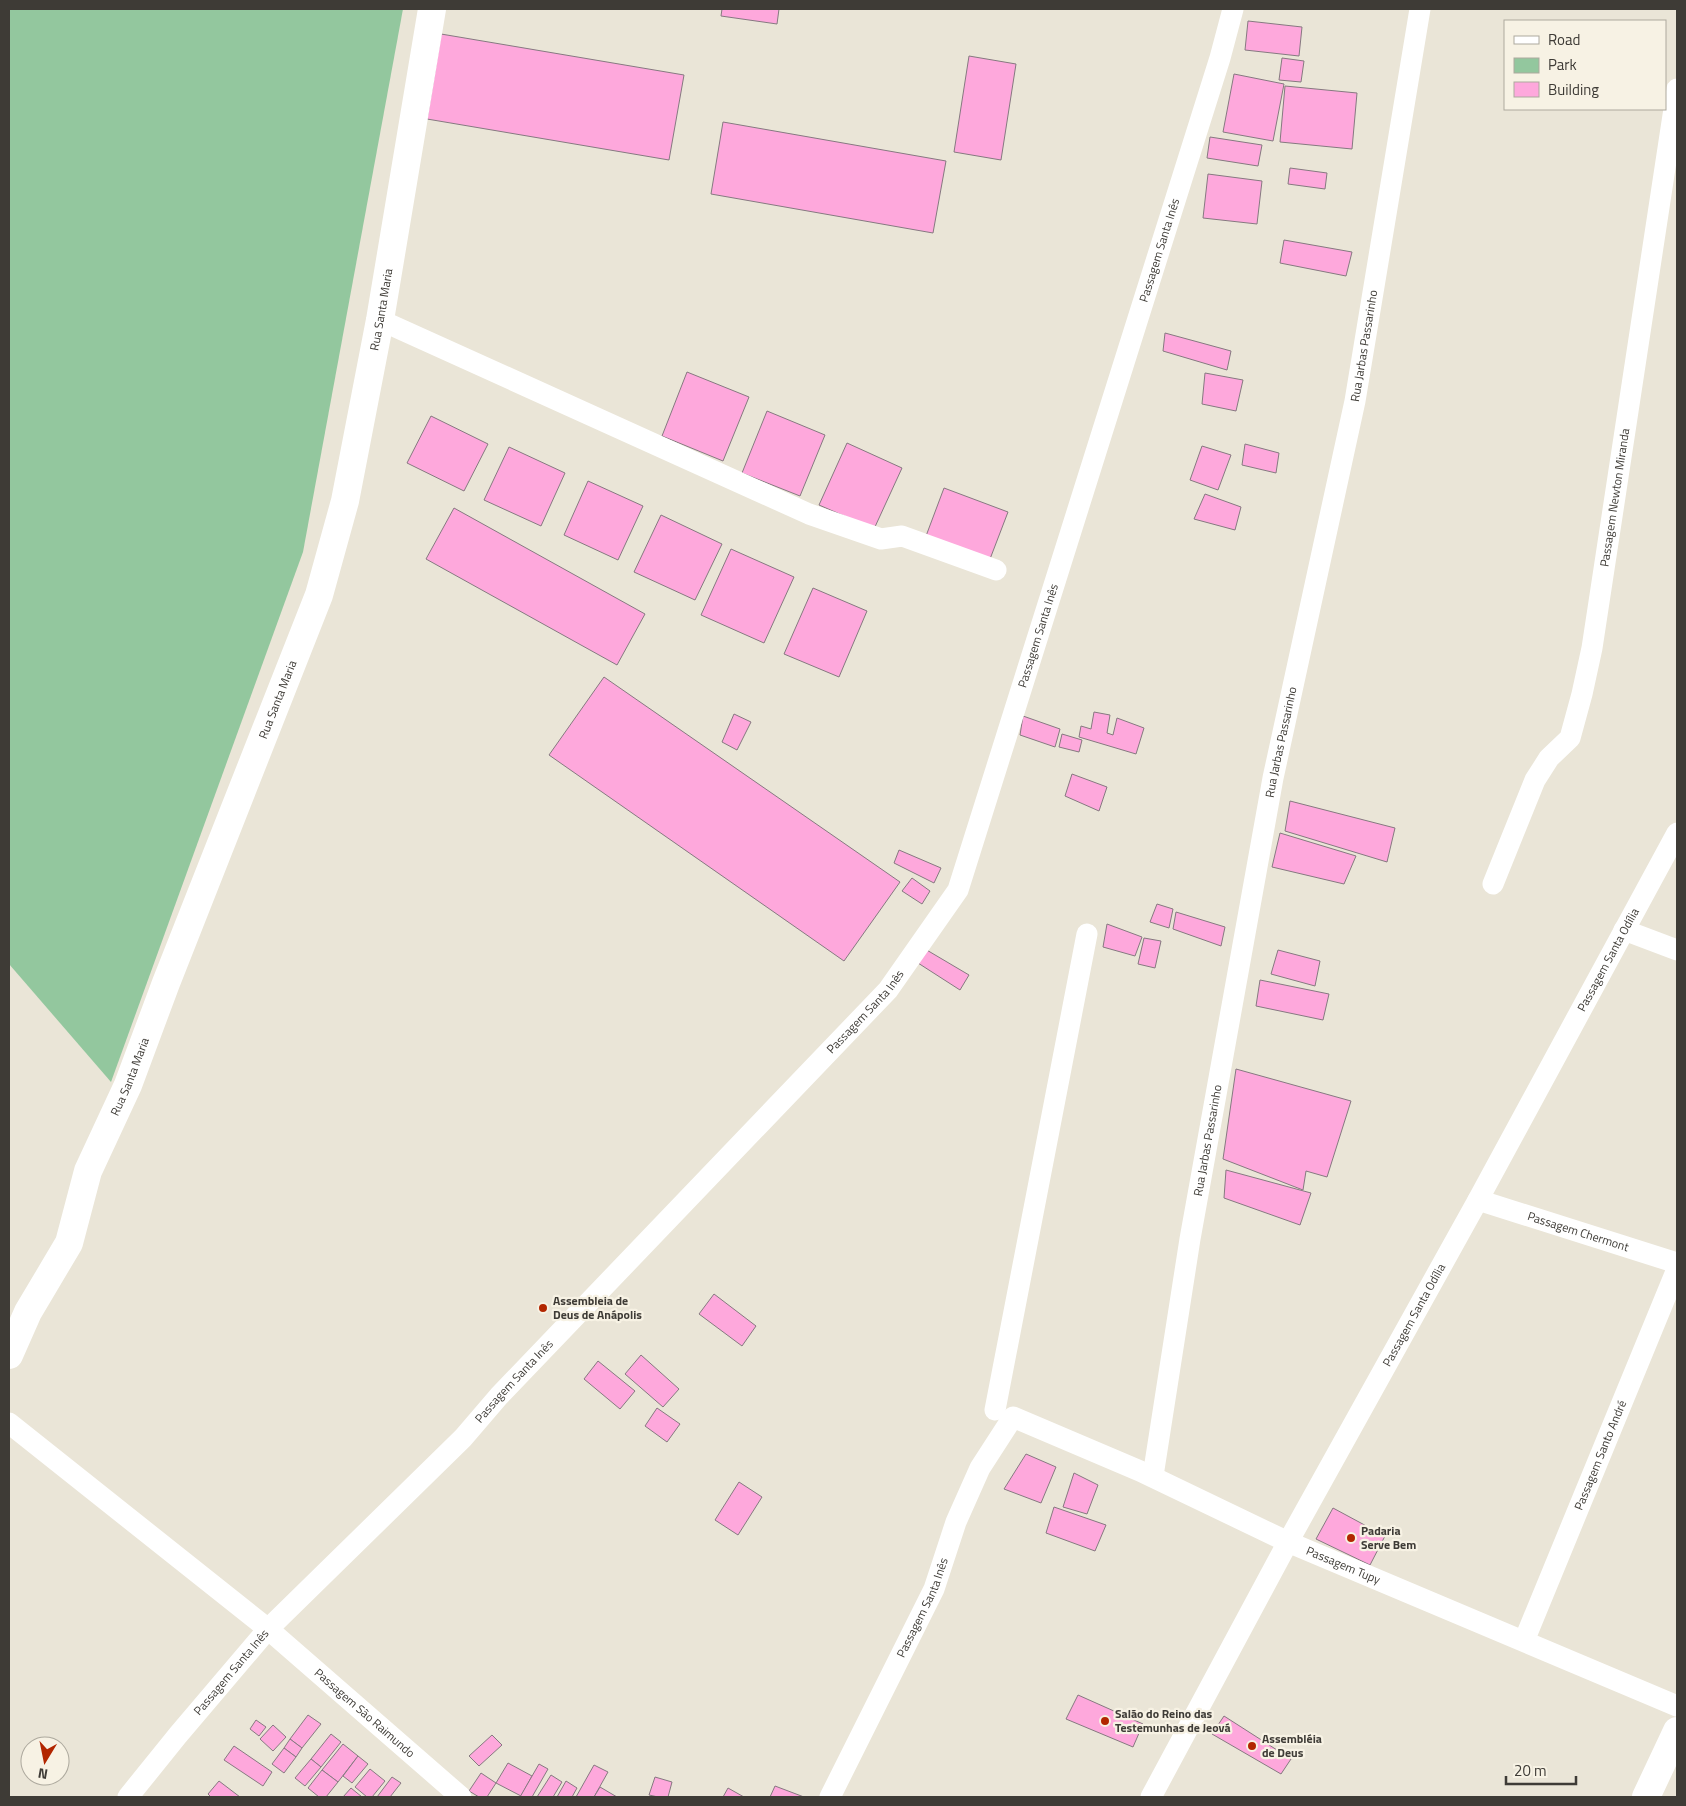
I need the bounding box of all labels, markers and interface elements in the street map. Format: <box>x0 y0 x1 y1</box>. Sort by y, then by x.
legend <box>1504 20 1666 110</box>
text: Road <box>1548 28 1580 51</box>
text: Park <box>1548 53 1577 76</box>
text: Building <box>1548 78 1599 101</box>
street label: Passagem Santa Inês <box>1134 195 1184 305</box>
street label: Rua Santa Maria <box>364 267 397 352</box>
street label: Rua Jarbas Passarinho <box>1345 289 1382 403</box>
street label: Passagem Newton Miranda <box>1594 427 1634 568</box>
street label: Passagem Santa Inês <box>1012 581 1063 690</box>
street label: Rua Santa Maria <box>253 657 301 742</box>
street label: Rua Jarbas Passarinho <box>1260 685 1302 799</box>
street label: Passagem Santa Odília <box>1572 904 1644 1015</box>
street label: Passagem Santa Inês <box>822 965 909 1058</box>
street label: Rua Santa Maria <box>105 1035 154 1119</box>
street label: Rua Jarbas Passarinho <box>1188 1083 1227 1198</box>
street label: Passagem Chermont <box>1525 1206 1632 1256</box>
street label: Passagem Santa Odília <box>1377 1260 1450 1370</box>
place label: Assembleia de Deus de Anápolis <box>553 1291 642 1324</box>
marker: Assembleia de Deus de Anápolis <box>537 1302 549 1314</box>
street label: Passagem Santa Inês <box>470 1335 558 1427</box>
street label: Passagem Santo André <box>1569 1397 1631 1513</box>
place label: Padaria Serve Bem <box>1361 1521 1416 1554</box>
marker: Padaria Serve Bem <box>1345 1532 1357 1544</box>
street label: Passagem Tupy <box>1303 1541 1384 1589</box>
street label: Passagem Santa Inês <box>891 1555 953 1661</box>
street label: Passagem Santa Inês <box>189 1624 273 1719</box>
street label: Passagem São Raimundo <box>310 1663 420 1762</box>
place label: Salão do Reino das Testemunhas de Jeová <box>1115 1704 1231 1737</box>
marker: Salão do Reino das Testemunhas de Jeová <box>1099 1715 1111 1727</box>
place label: Assembléia de Deus <box>1262 1729 1322 1762</box>
north arrow <box>20 1736 70 1786</box>
marker: Assembléia de Deus <box>1246 1740 1258 1752</box>
scale bar <box>1506 1754 1576 1786</box>
text: 20 m <box>1514 1759 1547 1782</box>
text: N <box>36 1763 49 1785</box>

